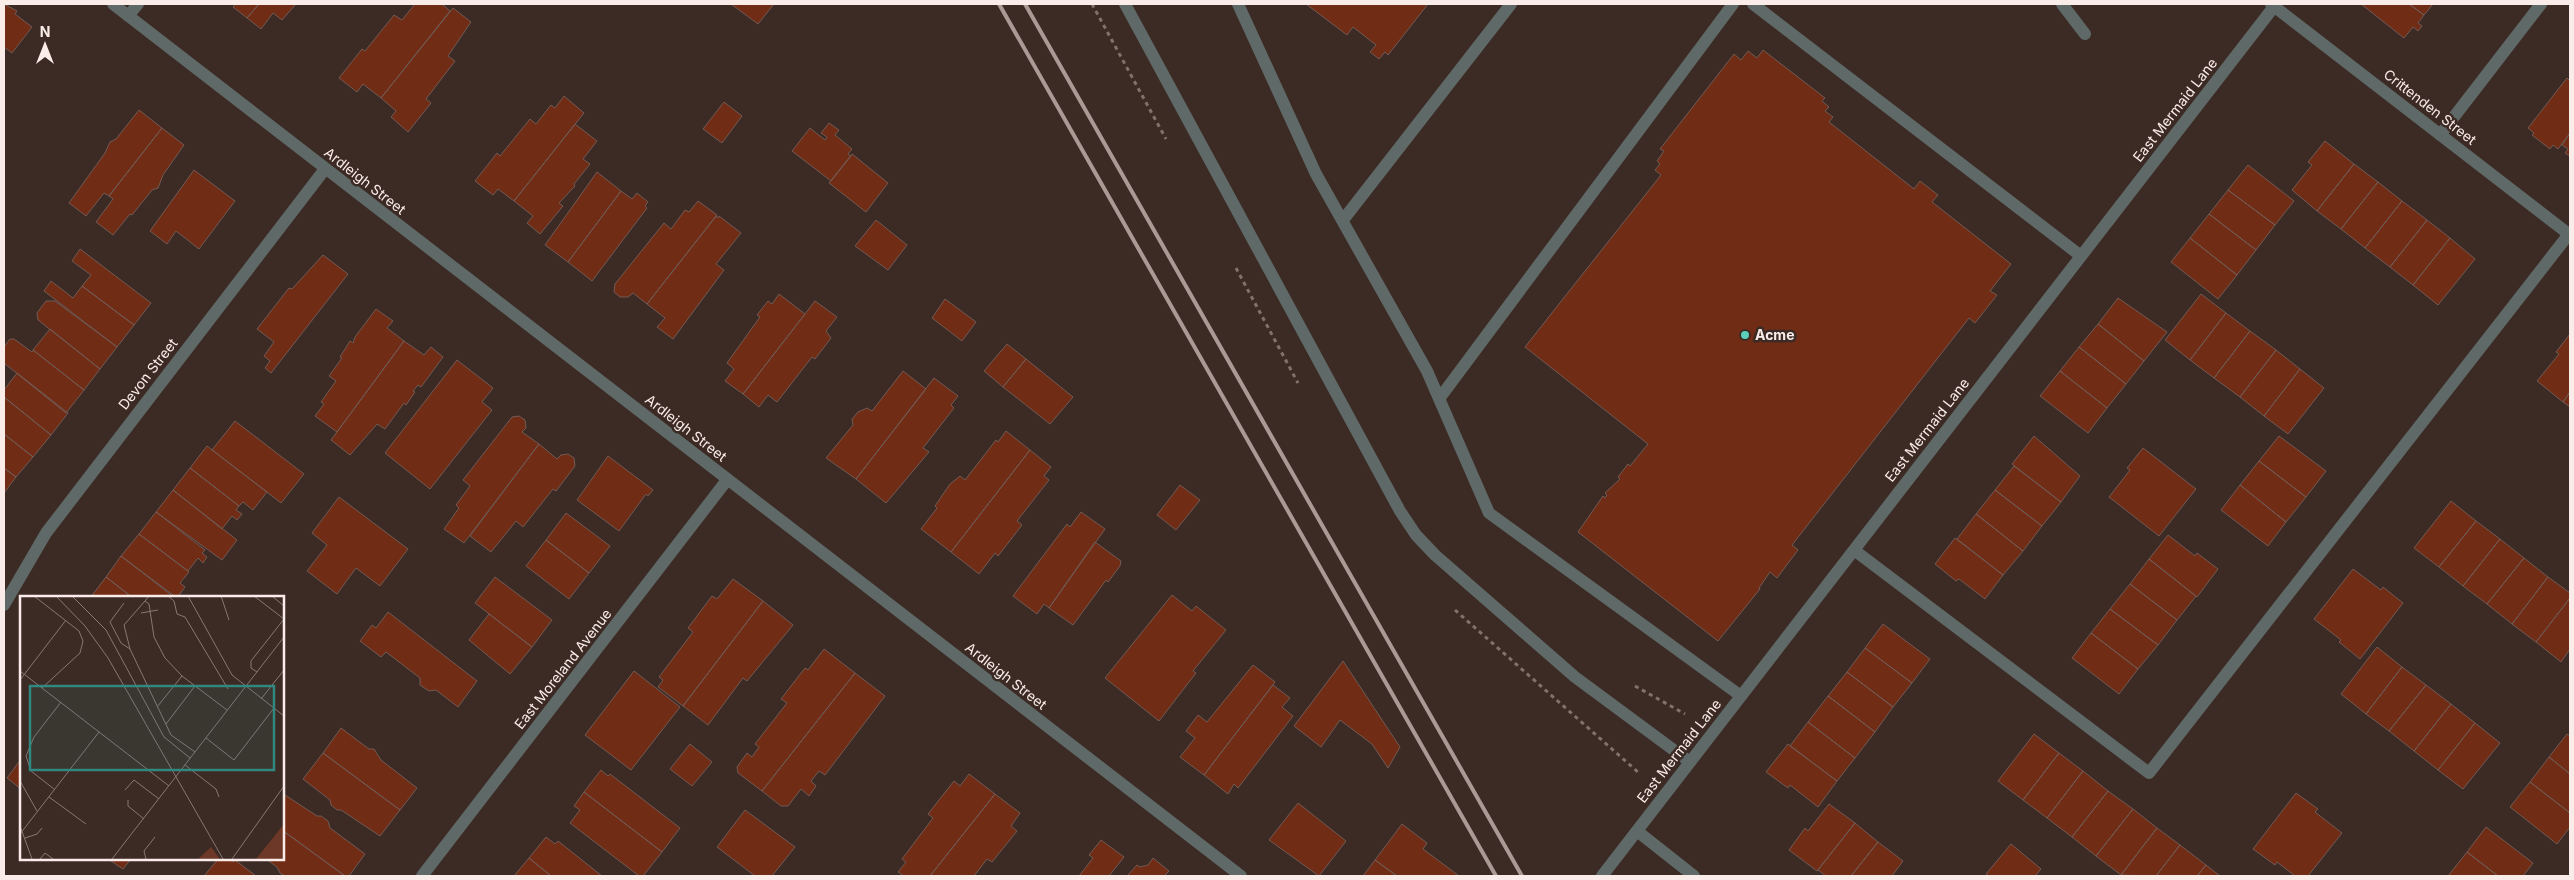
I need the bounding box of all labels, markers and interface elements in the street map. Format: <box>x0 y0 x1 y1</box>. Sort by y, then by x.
north arrow <box>20 20 70 70</box>
text: N <box>40 23 50 40</box>
street label: East Mermaid Lane <box>2129 55 2220 165</box>
street label: Crittenden Street <box>2381 65 2480 148</box>
street label: Ardleigh Street <box>321 144 410 218</box>
place label: Acme <box>1755 326 1794 343</box>
marker: Acme <box>1739 329 1751 341</box>
street label: Devon Street <box>115 334 181 413</box>
street label: East Mermaid Lane <box>1881 375 1972 485</box>
street label: Ardleigh Street <box>642 391 731 465</box>
inset map <box>20 596 284 860</box>
street label: East Moreland Avenue <box>510 605 615 732</box>
street label: Ardleigh Street <box>962 639 1051 713</box>
street label: East Mermaid Lane <box>1633 696 1724 806</box>

